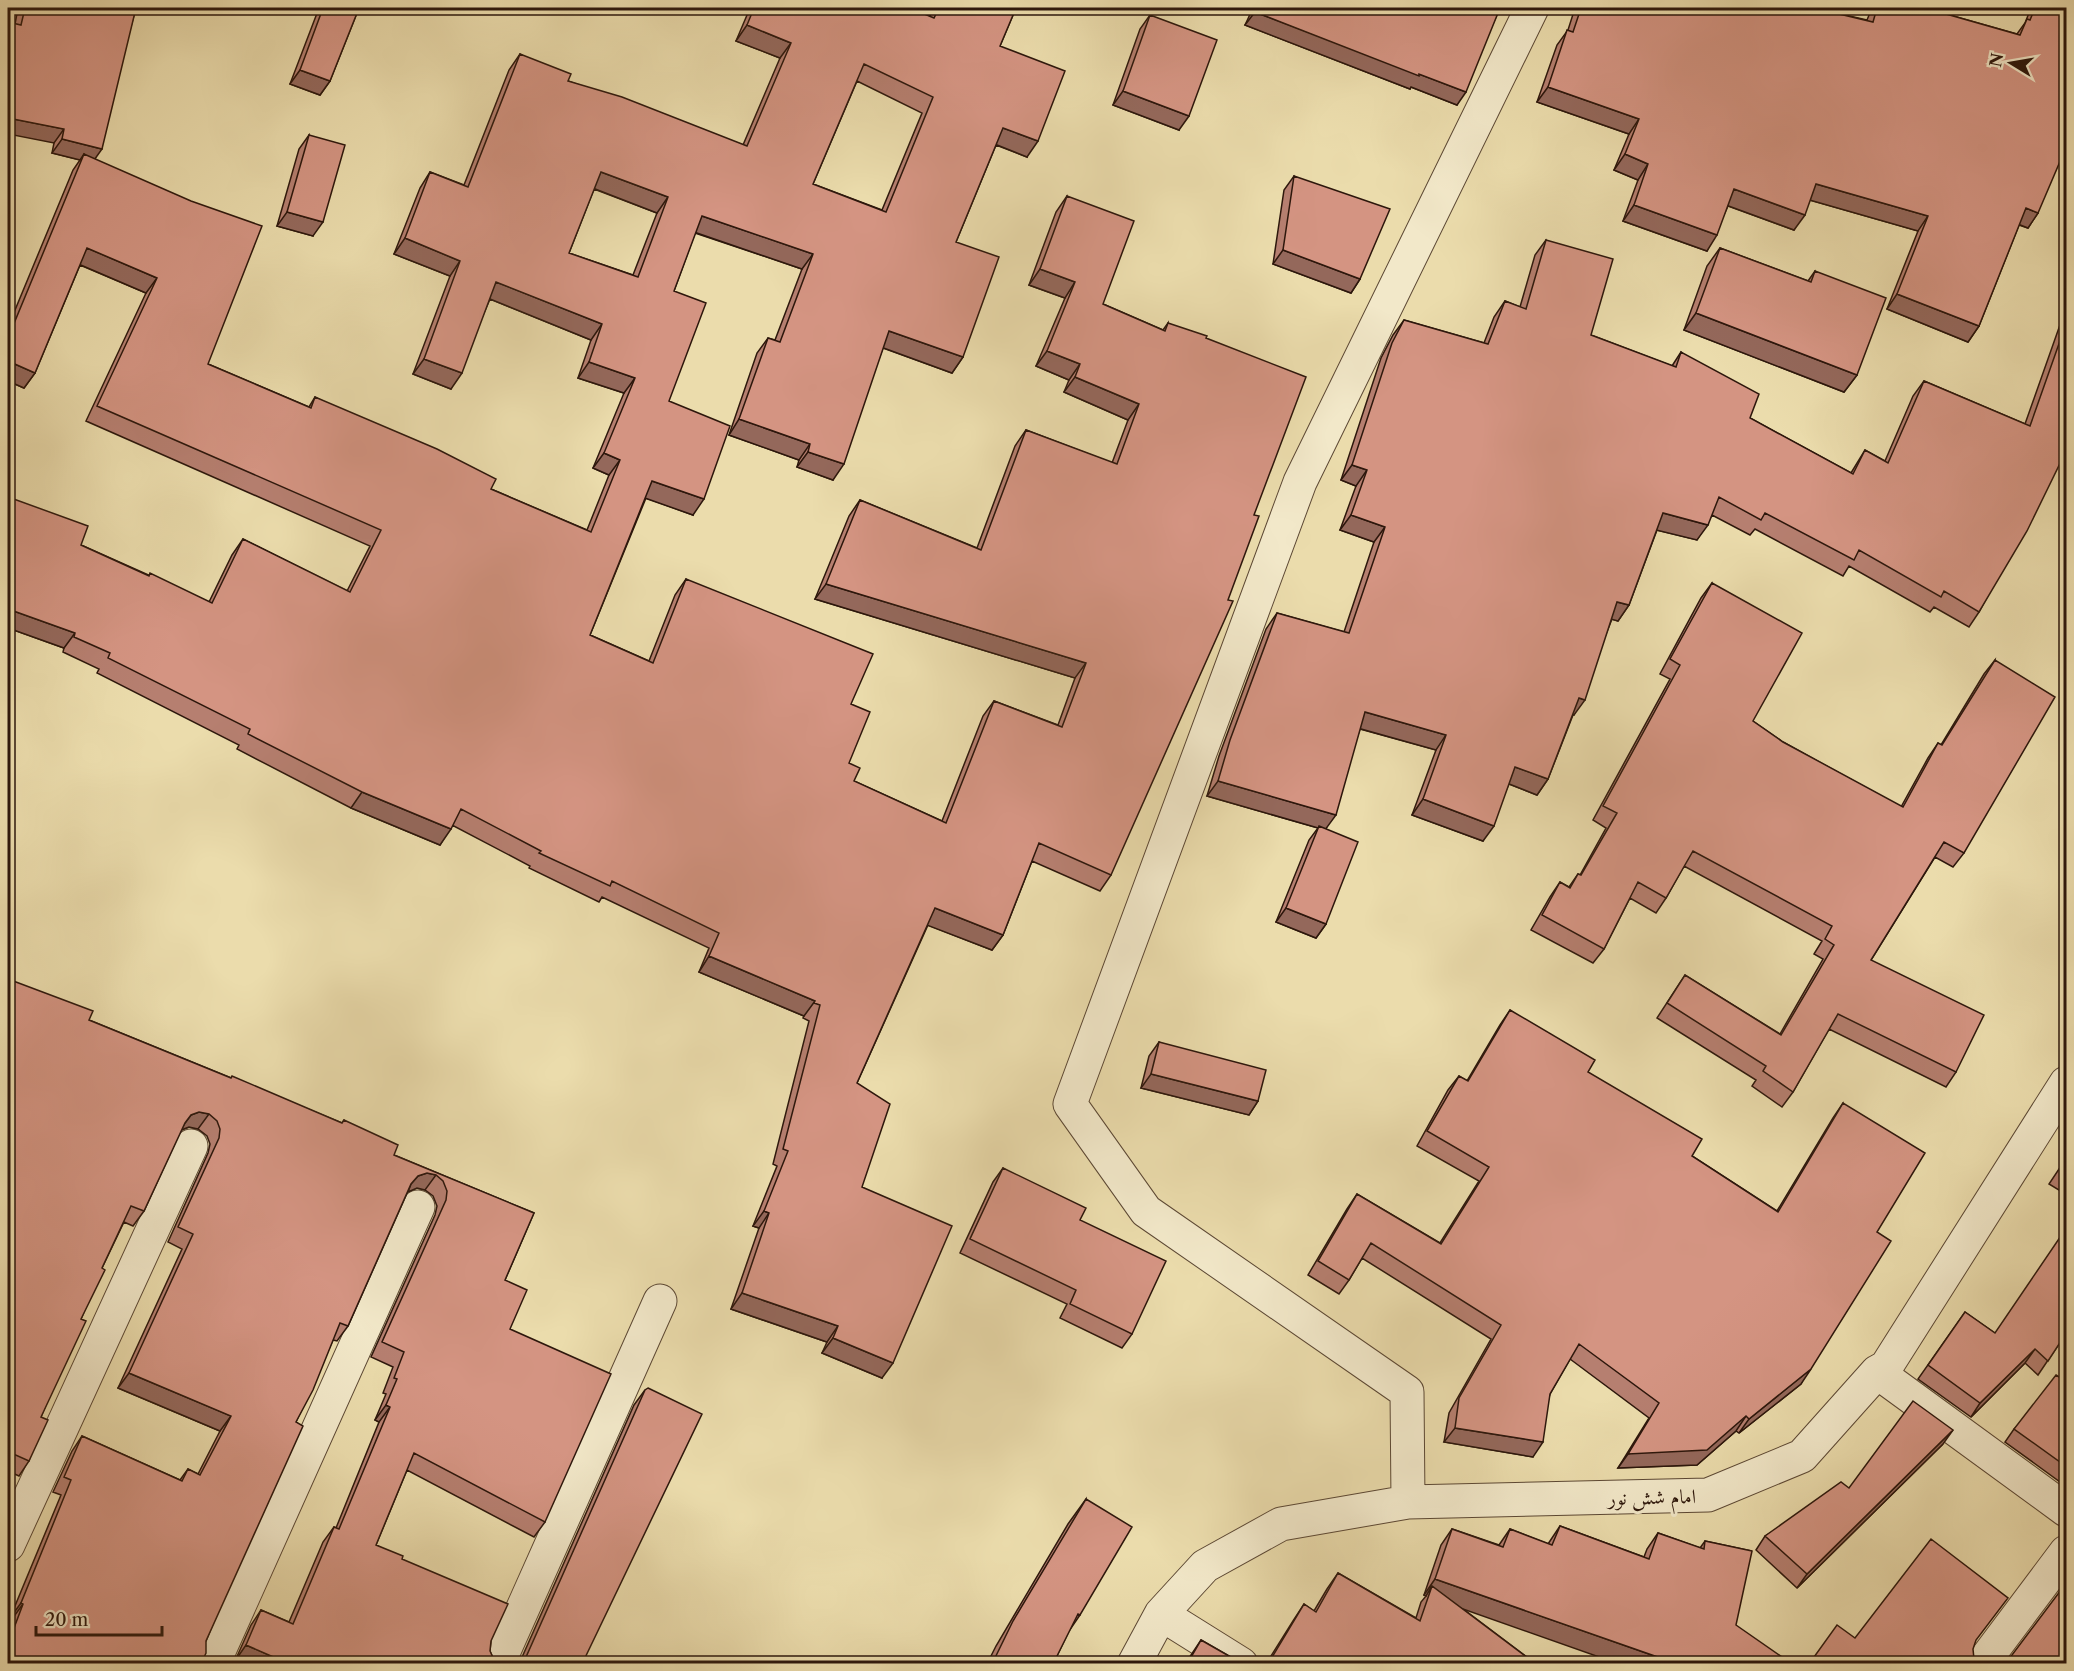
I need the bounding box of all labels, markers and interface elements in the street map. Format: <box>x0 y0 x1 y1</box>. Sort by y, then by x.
north arrow <box>1981 33 2041 93</box>
text: N <box>1985 51 2007 69</box>
street label: امام شش نور <box>1606 1484 1696 1516</box>
scale bar <box>36 1599 162 1637</box>
text: 20 m <box>45 1609 89 1631</box>

